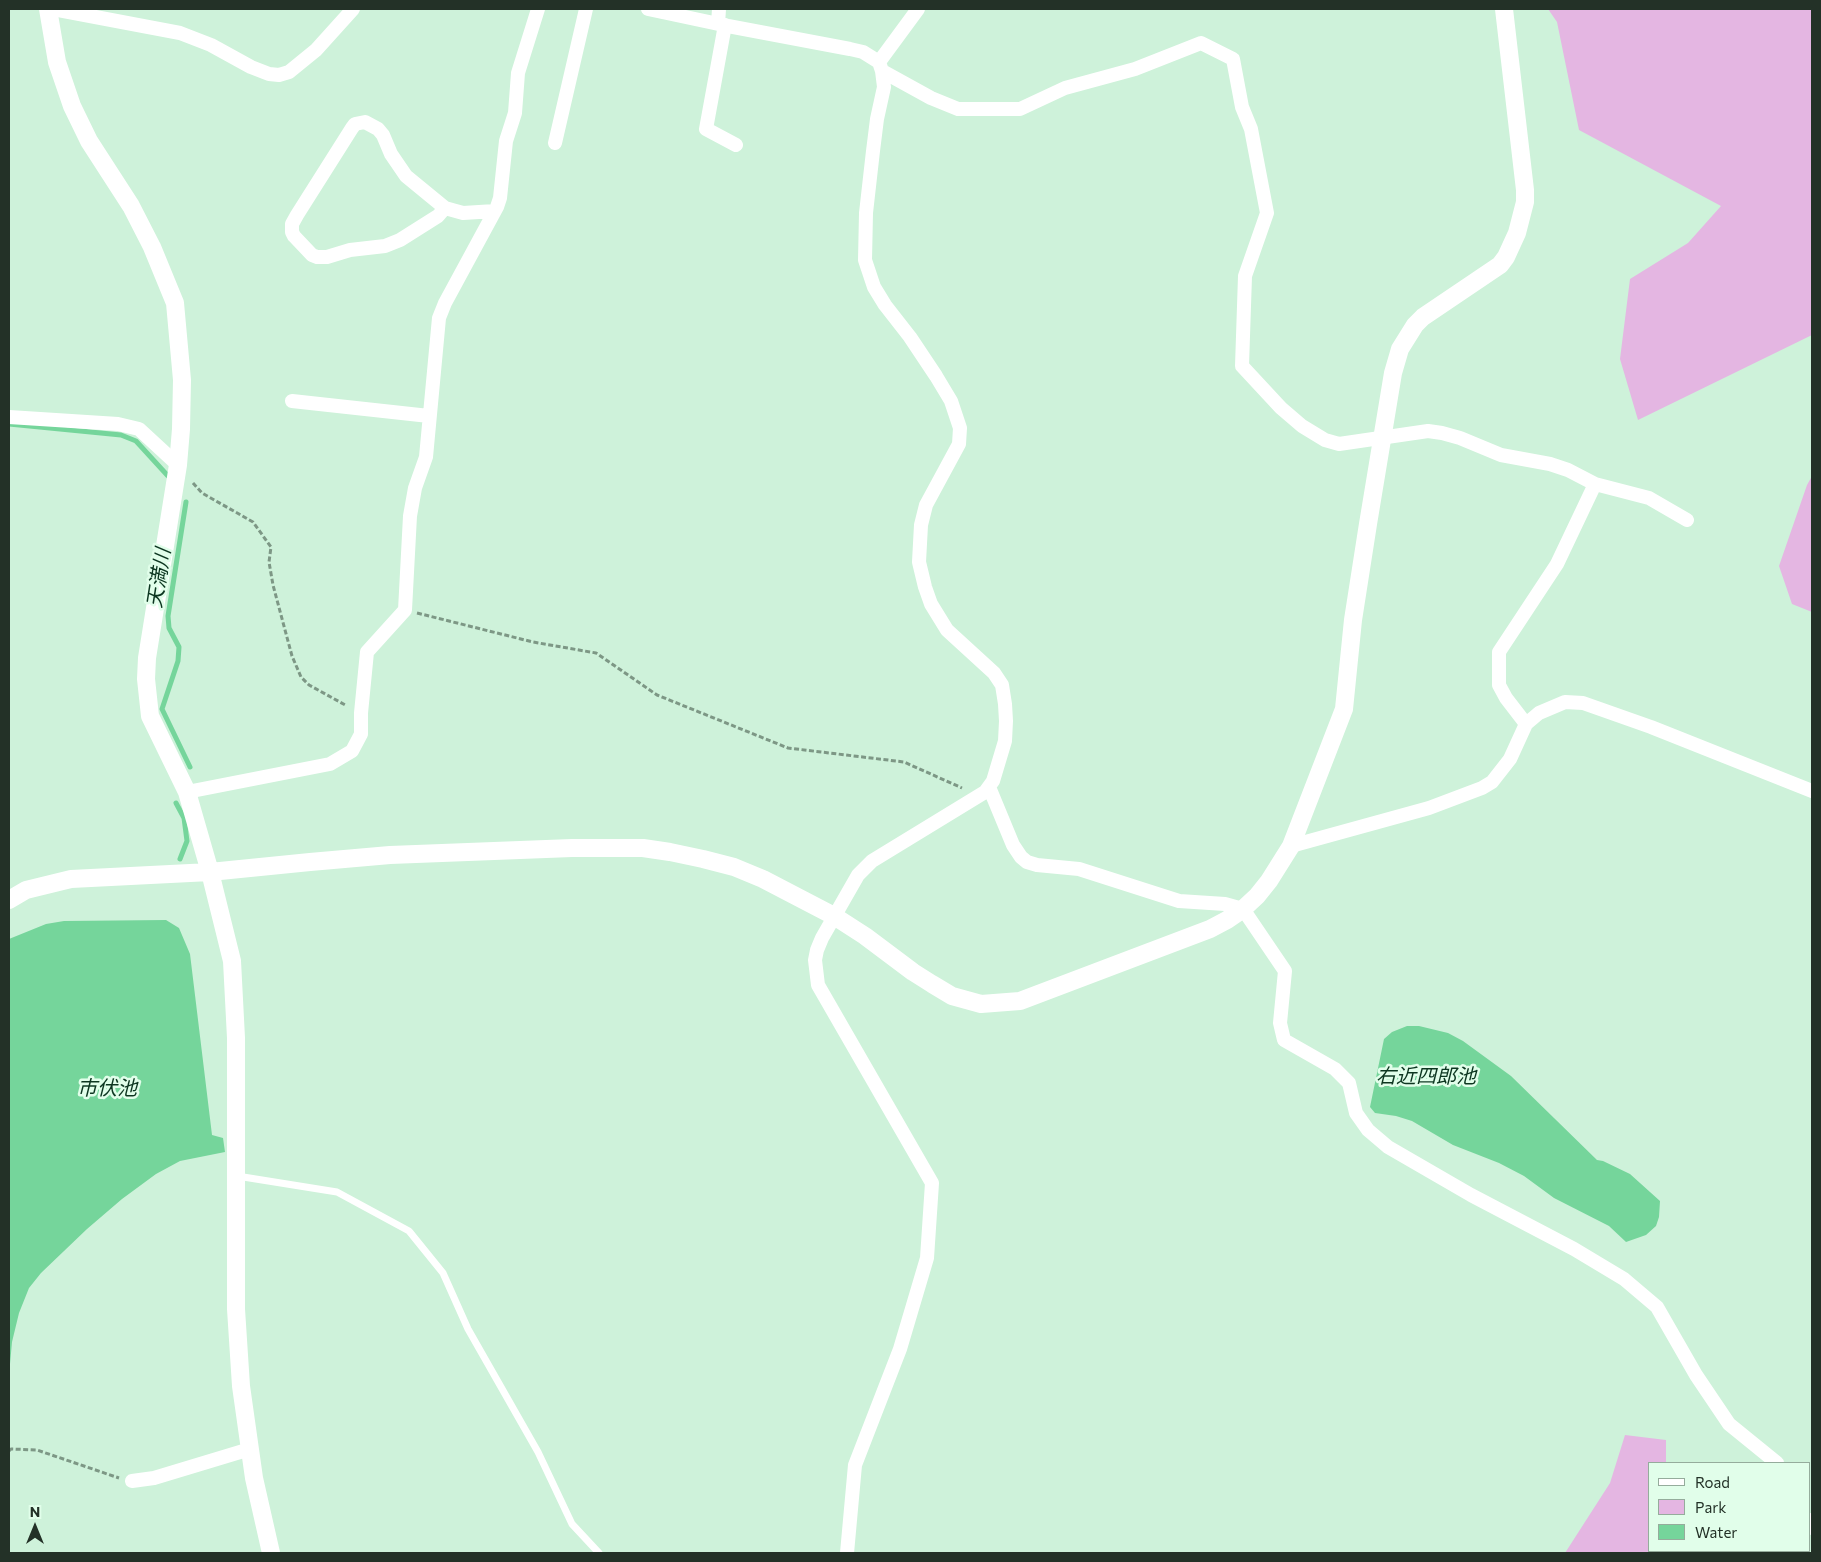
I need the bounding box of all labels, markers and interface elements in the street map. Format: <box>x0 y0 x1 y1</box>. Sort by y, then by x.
water label: 天満川 <box>142 546 176 610</box>
water label: 右近四郎池 <box>1376 1064 1476 1088</box>
water label: 市伏池 <box>77 1076 137 1100</box>
legend <box>1648 1462 1811 1552</box>
text: Road <box>1695 1473 1730 1491</box>
text: Park <box>1695 1498 1726 1516</box>
north arrow <box>10 1502 60 1552</box>
text: N <box>30 1503 40 1520</box>
text: Water <box>1695 1523 1737 1541</box>

